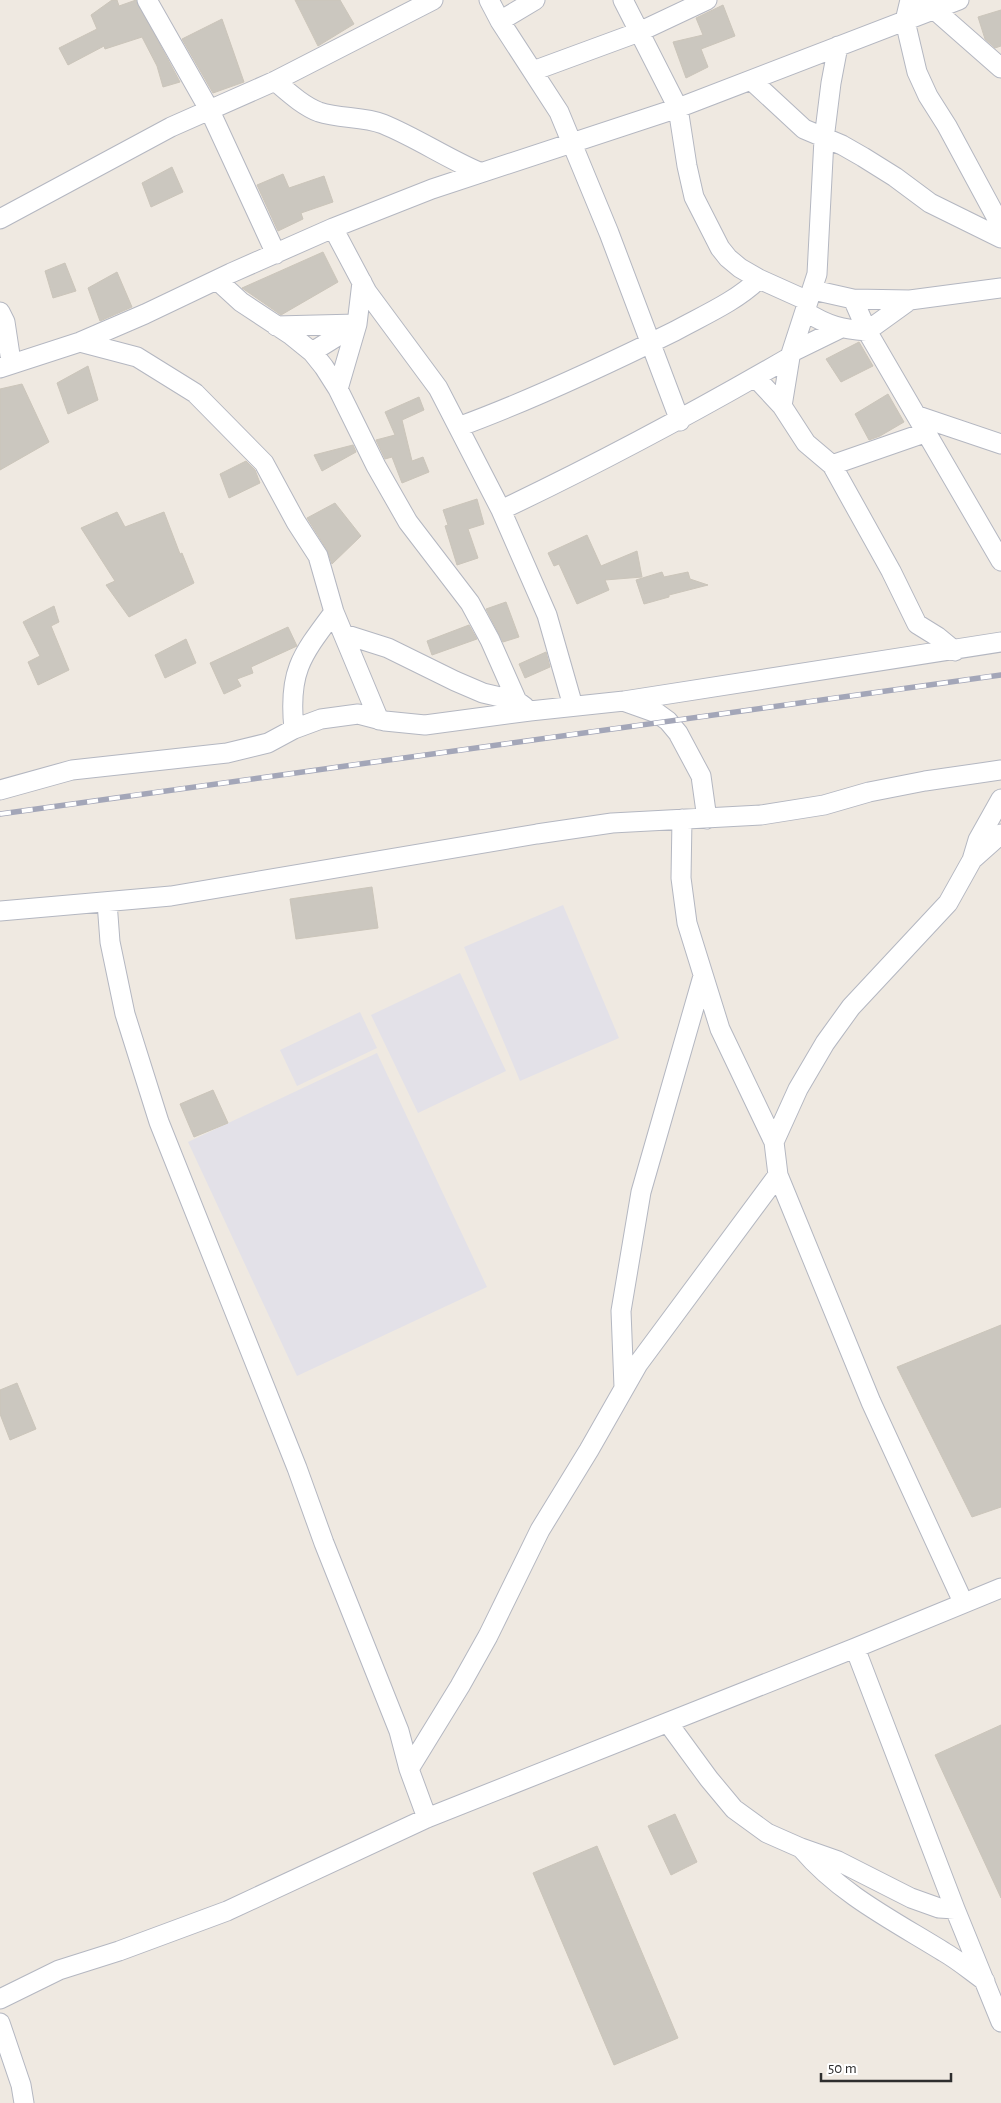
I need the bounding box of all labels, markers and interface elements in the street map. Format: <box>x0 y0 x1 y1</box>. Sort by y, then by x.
scale bar <box>821 2050 951 2082</box>
text: 50 m <box>828 2061 857 2076</box>

